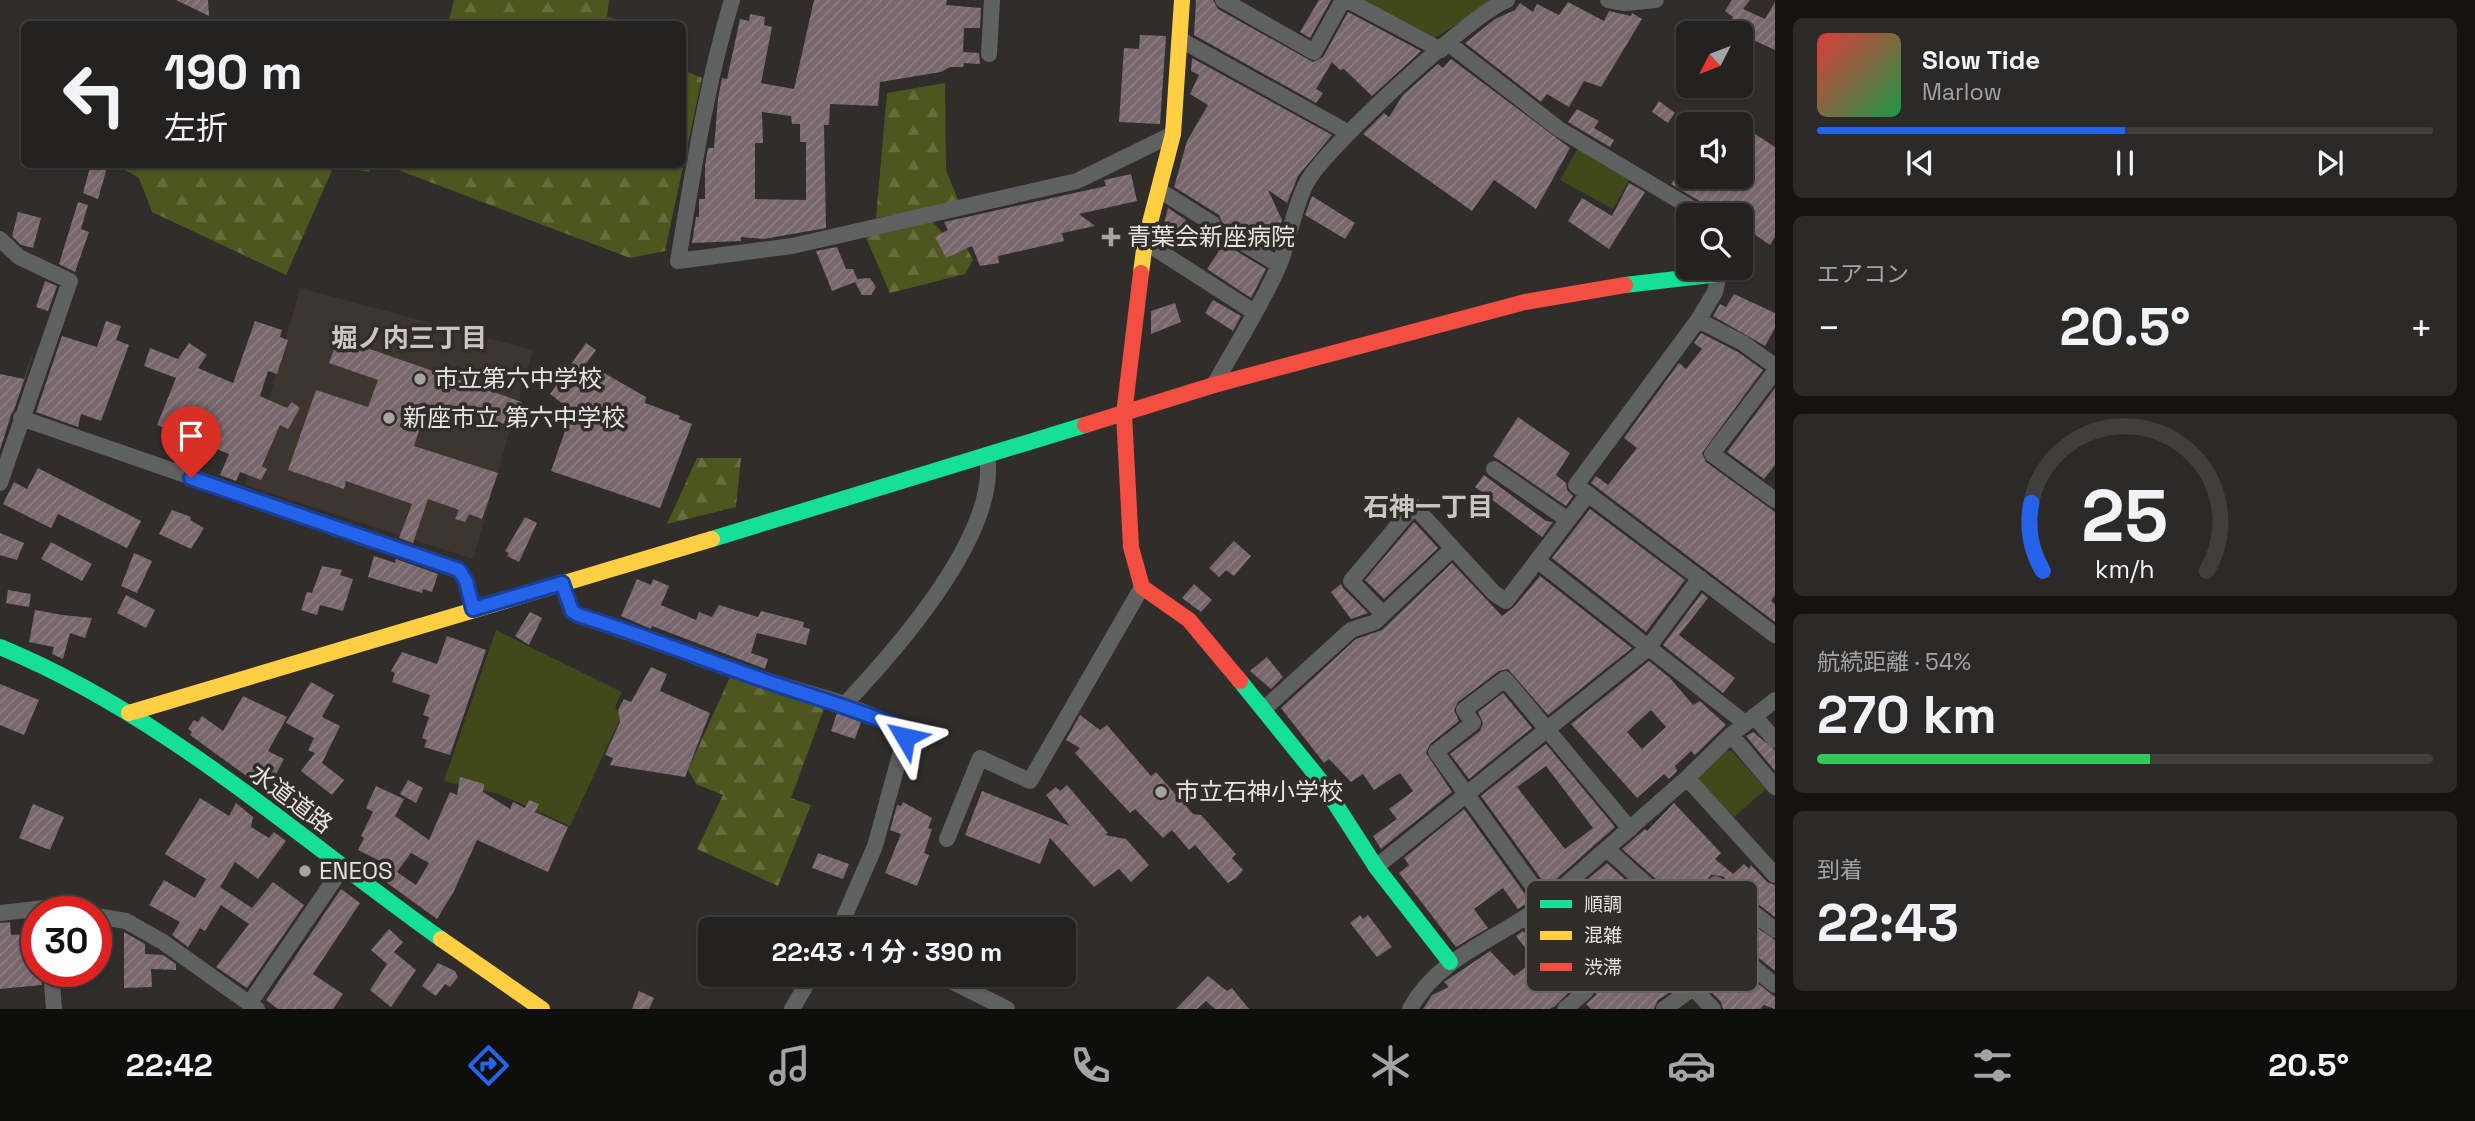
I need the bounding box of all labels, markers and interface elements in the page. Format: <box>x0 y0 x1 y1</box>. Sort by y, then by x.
north arrow <box>1676 21 1754 98</box>
map controls <box>1676 21 1753 280</box>
text: 190 m <box>164 41 302 103</box>
text: Slow Tide <box>1922 43 2040 77</box>
icon: left <box>49 49 140 140</box>
text: Marlow <box>1922 77 2002 107</box>
text: 左折 <box>164 108 228 148</box>
button: sound <box>1676 112 1753 189</box>
icon: previous <box>1901 144 1939 182</box>
icon: pause <box>2106 144 2144 182</box>
icon: next <box>2311 144 2349 182</box>
button: search <box>1676 203 1753 280</box>
place label: 青葉会新座病院 <box>1127 221 1295 252</box>
marker: 青葉会新座病院 <box>1101 227 1121 247</box>
text: エアコン <box>1817 259 1909 289</box>
text: 20.5° <box>2059 294 2191 360</box>
text: − <box>1817 304 1841 352</box>
text: + <box>2409 304 2433 352</box>
district label: 堀ノ内三丁目 <box>331 321 487 355</box>
place label: 市立第六中学校 <box>434 363 602 394</box>
marker: 市立第六中学校 <box>412 371 428 387</box>
place label: 新座市立 第六中学校 <box>403 402 625 433</box>
pin <box>161 406 221 478</box>
marker: 新座市立 第六中学校 <box>381 410 397 426</box>
icon: arrive <box>172 417 210 455</box>
text: 25 <box>2082 469 2168 562</box>
district label: 石神一丁目 <box>1363 490 1493 524</box>
text: km/h <box>2095 552 2155 584</box>
text: 航続距離 · 54% <box>1817 647 1971 677</box>
text: 270 km <box>1817 682 1997 748</box>
position arrow <box>868 700 942 774</box>
street label: 水道道路 <box>244 757 339 840</box>
place label: 市立石神小学校 <box>1175 776 1343 807</box>
marker: 市立石神小学校 <box>1153 784 1169 800</box>
place label: ENEOS <box>319 855 393 886</box>
text: 到着 <box>1817 855 1863 885</box>
marker: ENEOS <box>297 863 313 879</box>
legend <box>1526 880 1758 992</box>
text: 22:43 <box>1817 890 1959 956</box>
text: 順調 <box>1584 892 1622 917</box>
speed limit sign: 30 <box>21 896 112 987</box>
text: 混雑 <box>1584 923 1622 948</box>
text: 22:43 · 1 分 · 390 m <box>772 935 1002 969</box>
text: 渋滞 <box>1584 955 1622 980</box>
icon: directions <box>464 1041 513 1090</box>
icon: music <box>765 1041 814 1090</box>
icon: phone <box>1066 1041 1115 1090</box>
icon: climate <box>1366 1041 1415 1090</box>
icon: car <box>1667 1041 1716 1090</box>
icon: filters <box>1968 1041 2017 1090</box>
text: 22:42 <box>126 1045 213 1085</box>
text: 20.5° <box>2268 1045 2349 1085</box>

